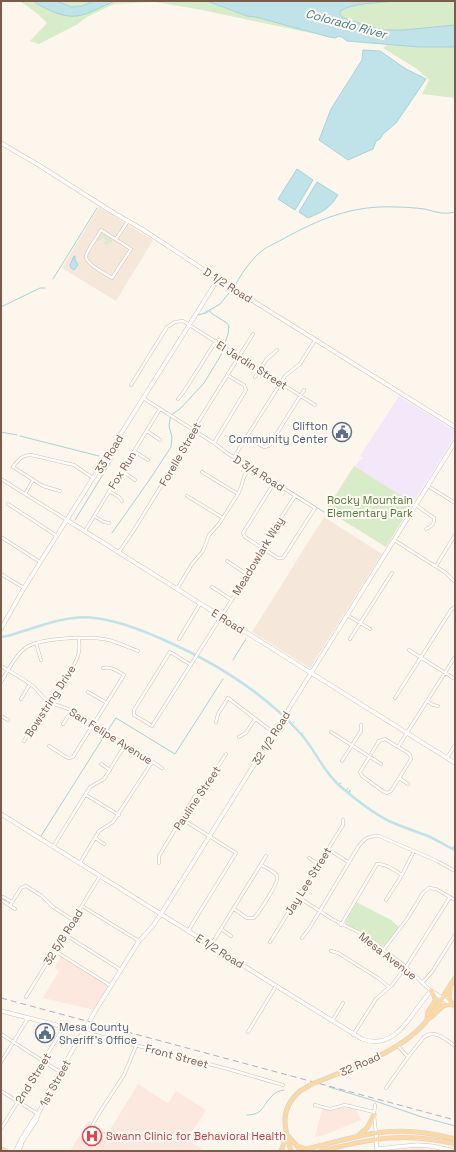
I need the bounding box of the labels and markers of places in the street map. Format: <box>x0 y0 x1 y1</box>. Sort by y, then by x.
place label: Clifton Community Center <box>229 419 328 446</box>
public building icon: Clifton Community Center <box>331 421 353 443</box>
place label: Mesa County Sheriff's Office <box>59 1020 137 1047</box>
public building icon: Mesa County Sheriff's Office <box>34 1022 56 1044</box>
hospital icon: Swann Clinic for Behavioral Health <box>81 1125 103 1147</box>
place label: Swann Clinic for Behavioral Health <box>106 1129 286 1143</box>

